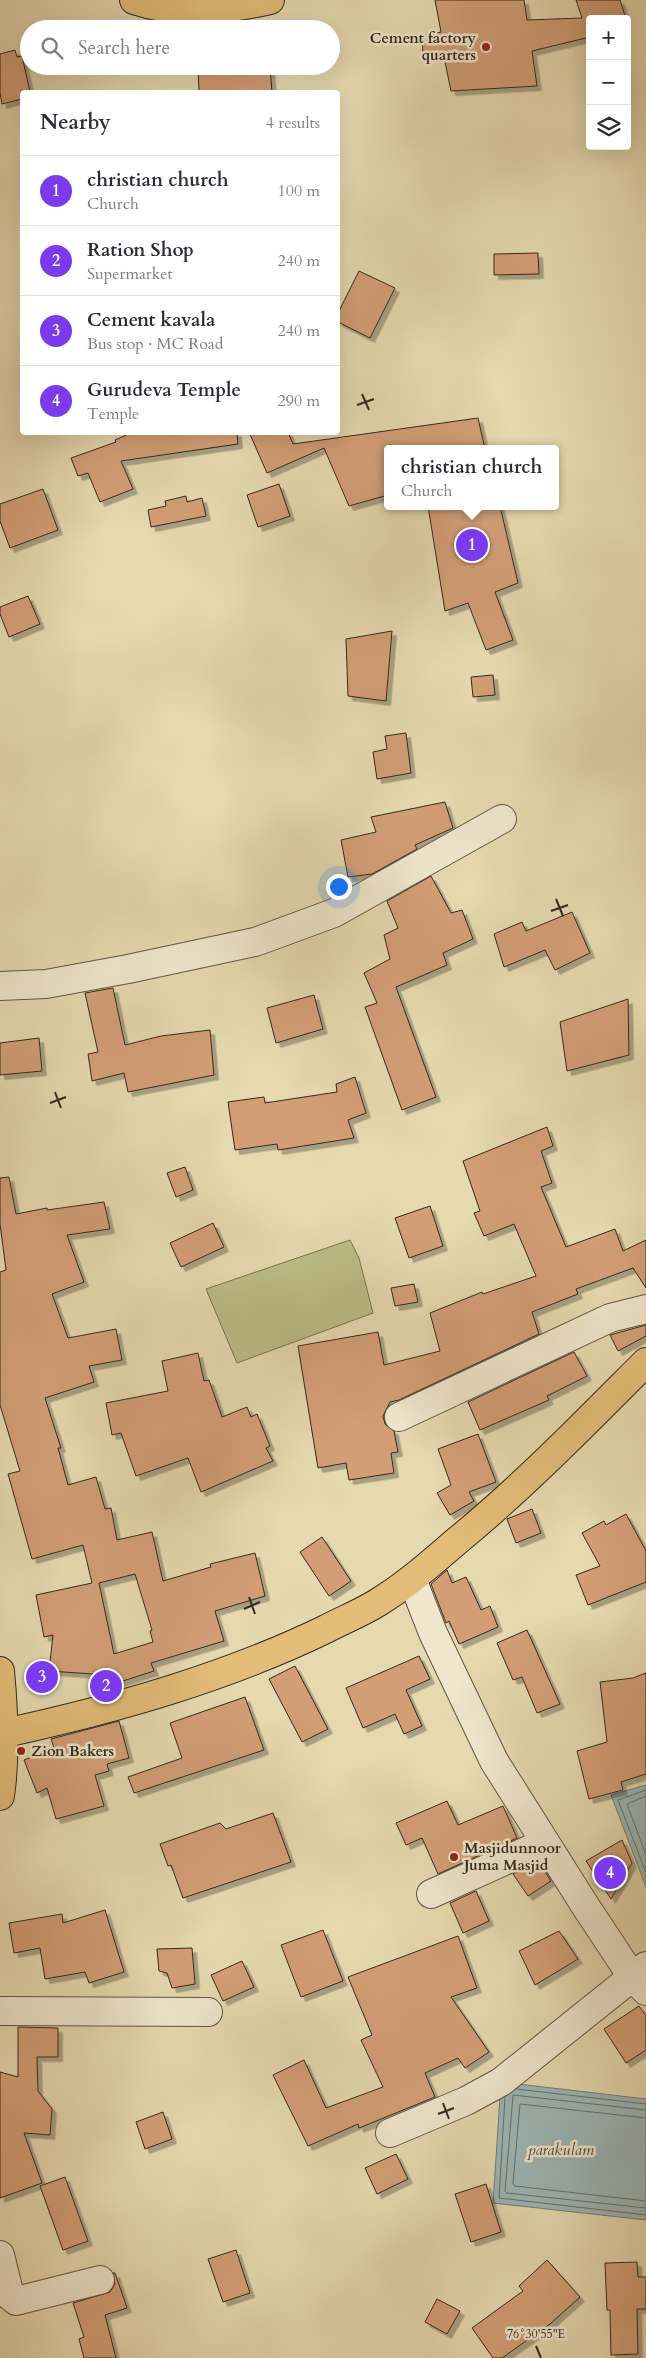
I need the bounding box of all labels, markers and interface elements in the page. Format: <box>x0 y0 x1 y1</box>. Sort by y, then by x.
map controls <box>586 15 631 150</box>
button: + <box>586 15 631 60</box>
search box <box>20 20 340 75</box>
place label: Cement factory quarters <box>370 28 476 65</box>
icon: search <box>38 34 66 62</box>
text: Search here <box>78 35 170 61</box>
marker: Cement factory quarters <box>480 41 492 53</box>
button: − <box>586 60 631 105</box>
button: layers <box>586 105 631 150</box>
text: Nearby <box>40 108 111 137</box>
text: 4 results <box>266 112 320 134</box>
text: christian church <box>87 167 229 193</box>
text: 1 <box>52 180 60 202</box>
text: 100 m <box>278 180 320 202</box>
text: Church <box>87 193 139 215</box>
text: Ration Shop <box>87 237 194 263</box>
text: 2 <box>52 250 60 272</box>
text: 240 m <box>278 250 320 272</box>
text: Supermarket <box>87 263 173 285</box>
text: Cement kavala <box>87 307 216 333</box>
text: 3 <box>52 320 60 342</box>
text: 240 m <box>278 320 320 342</box>
text: Bus stop · MC Road <box>87 333 223 355</box>
text: Gurudeva Temple <box>87 377 241 403</box>
text: 4 <box>52 390 60 412</box>
text: 290 m <box>278 390 320 412</box>
text: Temple <box>87 403 139 425</box>
popup <box>384 445 559 510</box>
text: christian church <box>401 454 542 480</box>
text: Church <box>401 480 452 502</box>
pin: 1 <box>456 526 488 564</box>
your location <box>326 874 352 900</box>
pin: 3 <box>26 1658 58 1696</box>
pin: 2 <box>90 1667 122 1705</box>
place label: Zion Bakers <box>31 1741 114 1761</box>
marker: Zion Bakers <box>15 1745 27 1757</box>
place label: Masjidunnoor Juma Masjid <box>462 1838 562 1875</box>
marker: Masjidunnoor Juma Masjid <box>448 1851 460 1863</box>
pin: 4 <box>594 1854 626 1892</box>
water label: parakulam <box>526 2139 594 2161</box>
text: 76°30'55"E <box>507 2326 565 2342</box>

